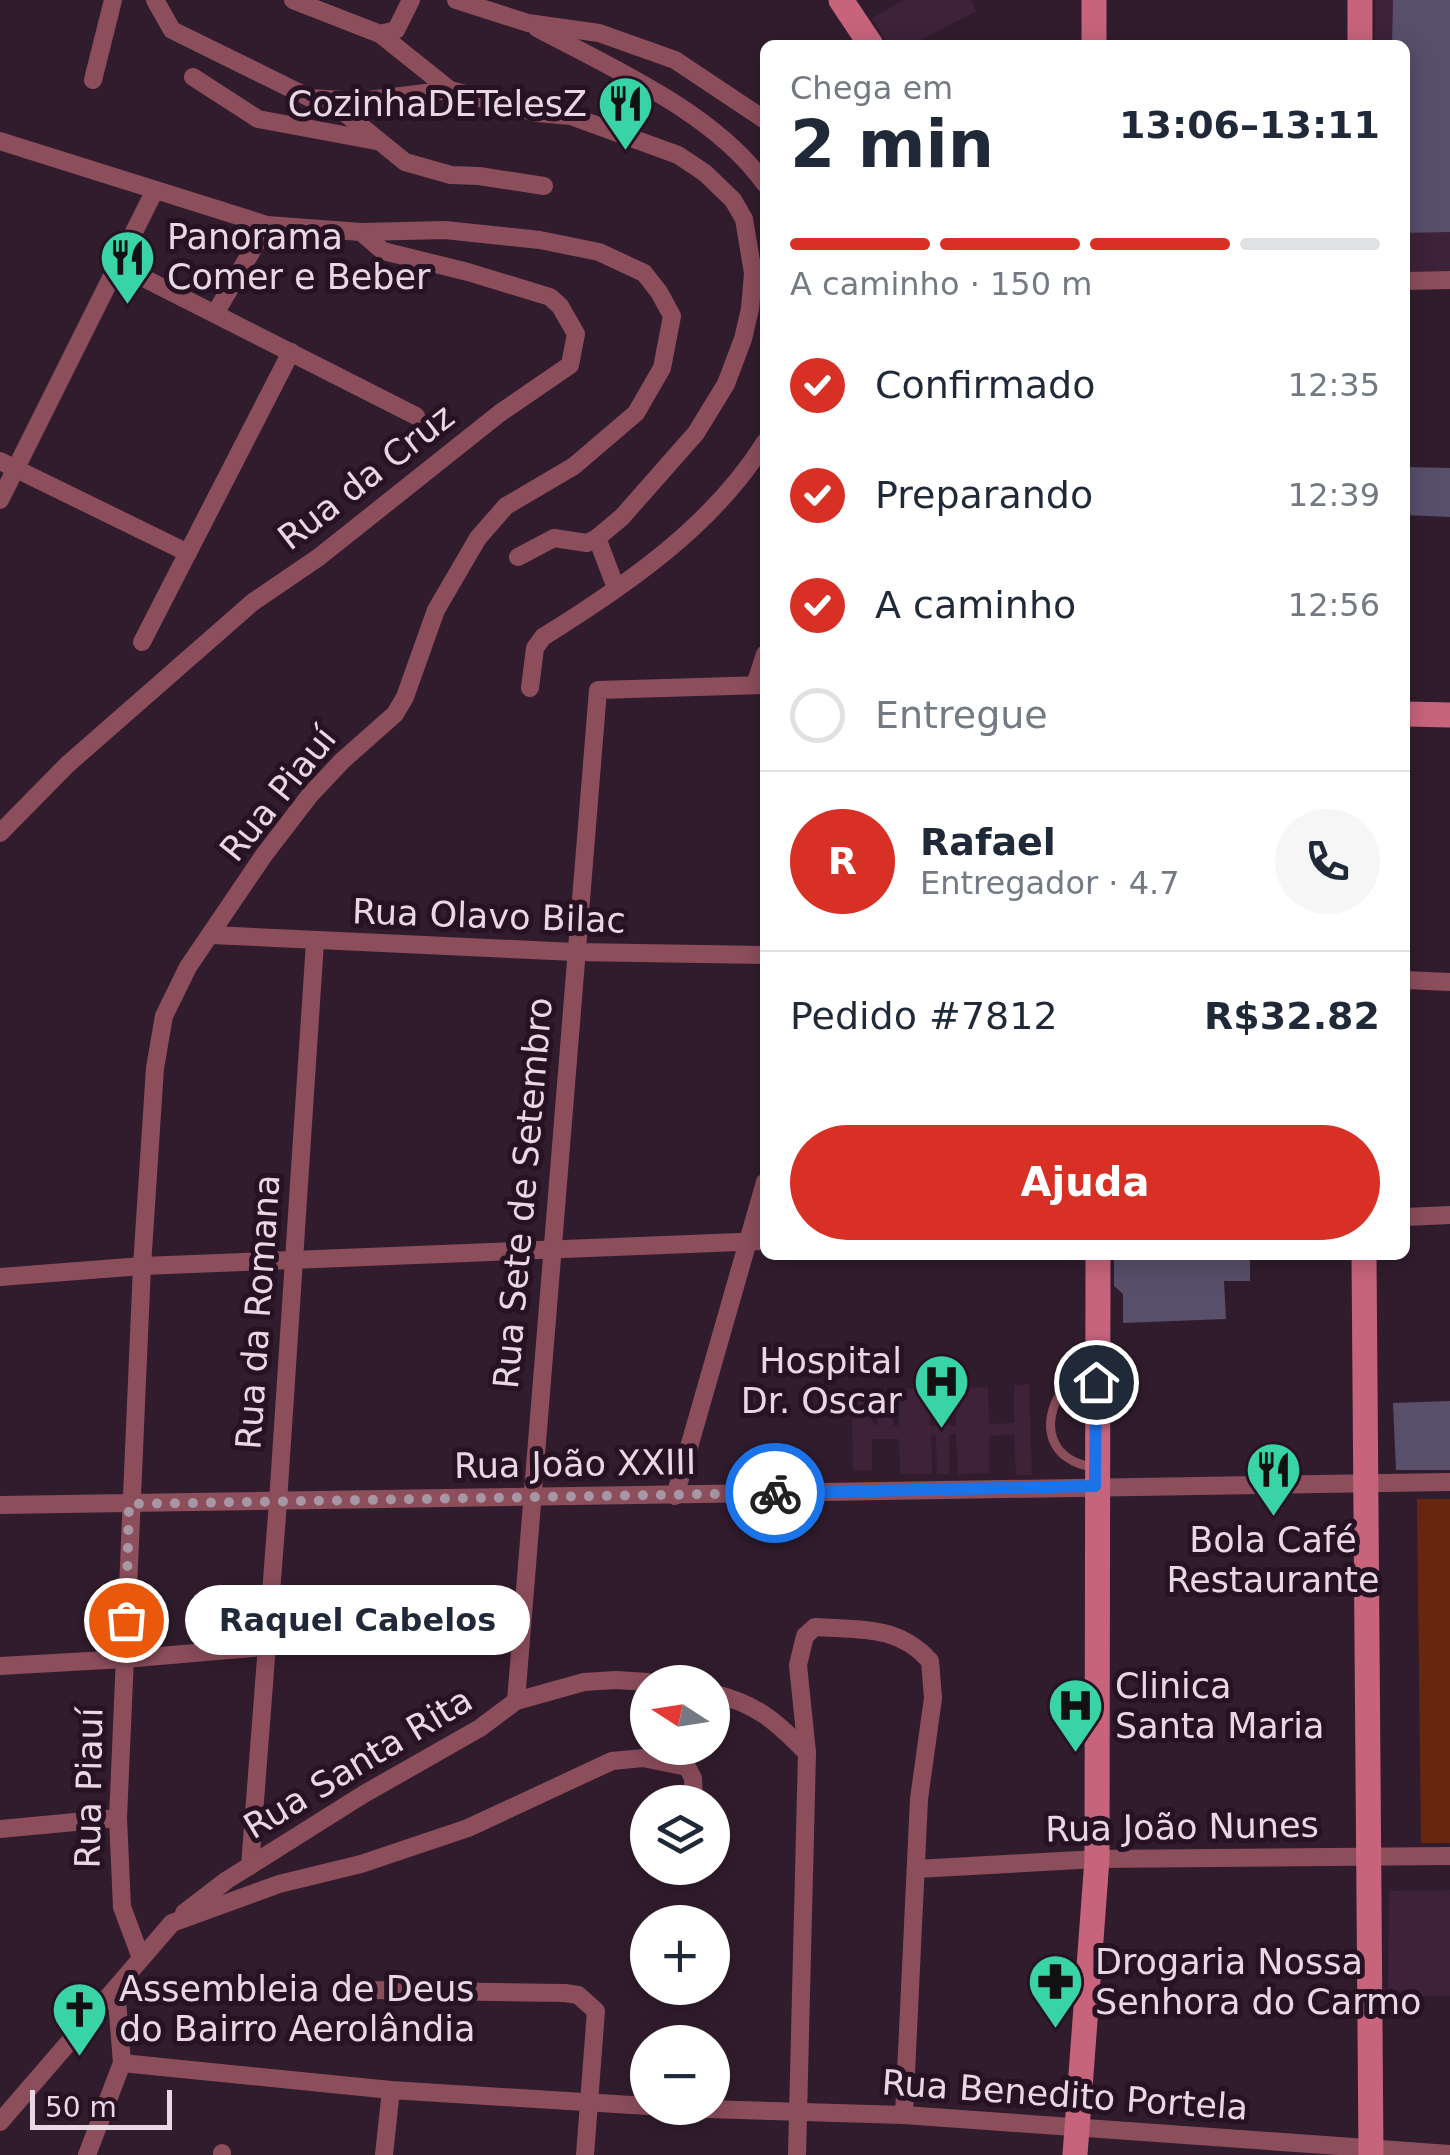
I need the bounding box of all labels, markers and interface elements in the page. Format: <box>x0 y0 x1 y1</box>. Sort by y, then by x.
text: Chega em <box>790 69 953 107</box>
restaurant icon: CozinhaDETelesZ <box>596 74 656 153</box>
place label: CozinhaDETelesZ <box>288 84 587 124</box>
text: 13:06–13:11 <box>1119 103 1380 147</box>
text: 2 min <box>790 107 994 182</box>
place label: Panorama Comer e Beber <box>167 217 431 297</box>
restaurant icon: Panorama Comer e Beber <box>98 227 158 306</box>
text: A caminho · 150 m <box>790 265 1092 303</box>
icon: check <box>790 358 845 413</box>
text: Confirmado <box>875 363 1095 407</box>
text: 12:35 <box>1288 366 1380 404</box>
street label: Rua da Cruz <box>270 396 462 558</box>
icon: check <box>790 468 845 523</box>
text: Preparando <box>875 473 1093 517</box>
text: 12:39 <box>1288 476 1380 514</box>
icon: check <box>790 578 845 633</box>
text: A caminho <box>875 583 1076 627</box>
text: 12:56 <box>1288 586 1380 624</box>
text: Entregue <box>875 693 1048 737</box>
street label: Rua Piauí <box>212 718 345 869</box>
button: phone <box>1275 809 1380 914</box>
text: Rafael <box>920 820 1056 864</box>
text: R <box>828 839 857 883</box>
text: Entregador · 4.7 <box>920 864 1180 902</box>
street label: Rua Olavo Bilac <box>352 891 626 941</box>
text: Pedido #7812 <box>790 994 1058 1038</box>
text: R$32.82 <box>1204 994 1380 1038</box>
street label: Rua Sete de Setembro <box>486 996 560 1390</box>
button: Ajuda <box>790 1125 1380 1240</box>
street label: Rua da Romana <box>228 1173 288 1451</box>
pin <box>1054 1340 1139 1425</box>
place label: Hospital Dr. Oscar <box>741 1341 903 1421</box>
hospital icon: Hospital Dr. Oscar <box>911 1351 971 1430</box>
icon: home <box>1069 1355 1124 1410</box>
restaurant icon: Bola Café Restaurante <box>1243 1439 1303 1518</box>
street label: Rua João XXIII <box>454 1442 696 1486</box>
courier <box>725 1443 825 1543</box>
icon: bike <box>748 1466 803 1521</box>
place label: Bola Café Restaurante <box>1166 1520 1380 1600</box>
pin <box>84 1578 169 1663</box>
callout: Raquel Cabelos <box>186 1585 531 1655</box>
icon: bag <box>99 1593 154 1648</box>
text: Raquel Cabelos <box>219 1601 496 1639</box>
north arrow <box>630 1665 730 1765</box>
map controls <box>630 1665 730 2125</box>
place label: Clinica Santa Maria <box>1115 1666 1324 1746</box>
hospital icon: Clinica Santa Maria <box>1046 1676 1106 1755</box>
street label: Rua Santa Rita <box>237 1679 479 1847</box>
street label: Rua Piauí <box>68 1706 110 1869</box>
button: layers <box>630 1785 730 1885</box>
street label: Rua João Nunes <box>1045 1805 1319 1849</box>
button: + <box>630 1905 730 2005</box>
place label: Drogaria Nossa Senhora do Carmo <box>1095 1942 1421 2022</box>
pharmacy icon: Drogaria Nossa Senhora do Carmo <box>1026 1952 1086 2031</box>
place label: Assembleia de Deus do Bairro Aerolândia <box>119 1969 476 2049</box>
church icon: Assembleia de Deus do Bairro Aerolândia <box>50 1979 110 2058</box>
button: − <box>630 2025 730 2125</box>
street label: Rua Benedito Portela <box>881 2062 1249 2128</box>
scale bar <box>30 2085 172 2130</box>
text: 50 m <box>45 2091 117 2124</box>

